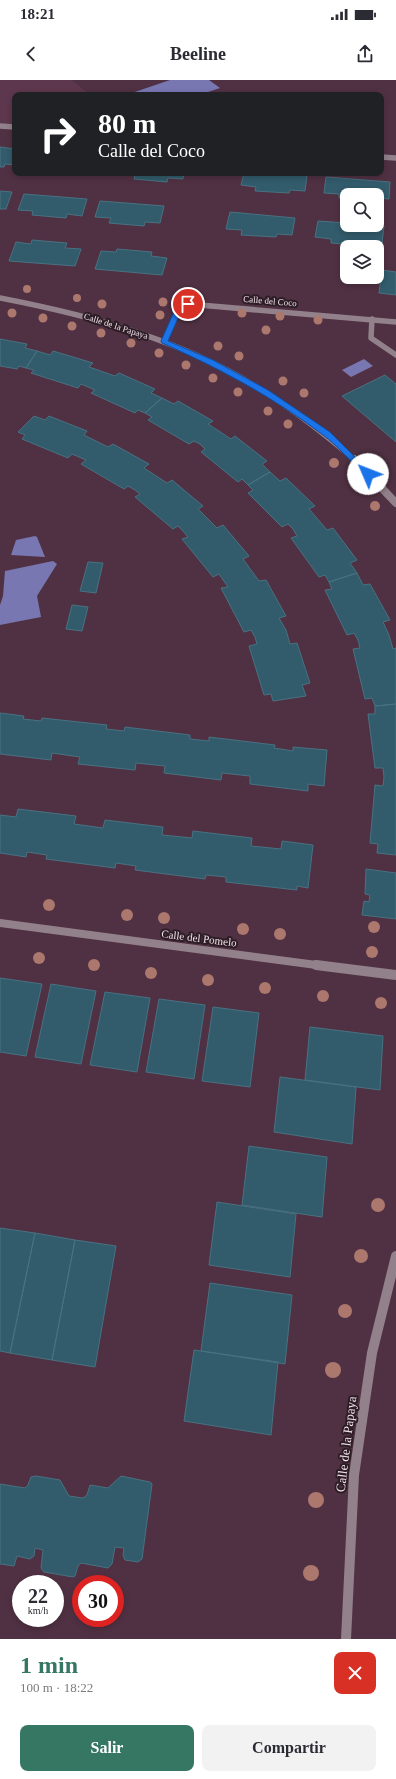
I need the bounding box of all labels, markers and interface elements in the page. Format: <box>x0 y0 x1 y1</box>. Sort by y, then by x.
text: 18:21 <box>20 6 55 22</box>
icon: back <box>20 43 42 65</box>
icon: share <box>354 43 376 65</box>
text: Beeline <box>170 44 226 64</box>
icon: right <box>32 108 84 160</box>
text: 80 m <box>98 108 156 139</box>
text: Calle del Coco <box>98 141 205 161</box>
map controls <box>340 188 384 284</box>
button: search <box>340 188 384 232</box>
button: layers <box>340 240 384 284</box>
pin <box>171 287 205 321</box>
icon: arrive <box>177 293 199 315</box>
street label: Calle del Coco <box>243 294 298 308</box>
street label: Calle de la Papaya <box>83 311 149 341</box>
position arrow <box>347 453 389 495</box>
street label: Calle del Pomelo <box>161 927 238 949</box>
street label: Calle de la Papaya <box>333 1395 359 1493</box>
speed limit sign: 30 <box>72 1575 124 1627</box>
text: 22 <box>28 1585 48 1607</box>
text: km/h <box>28 1605 48 1616</box>
text: 1 min <box>20 1652 78 1678</box>
button: close <box>334 1652 376 1694</box>
text: 100 m · 18:22 <box>20 1680 93 1695</box>
button: Salir <box>20 1725 194 1771</box>
button: Compartir <box>202 1725 376 1771</box>

